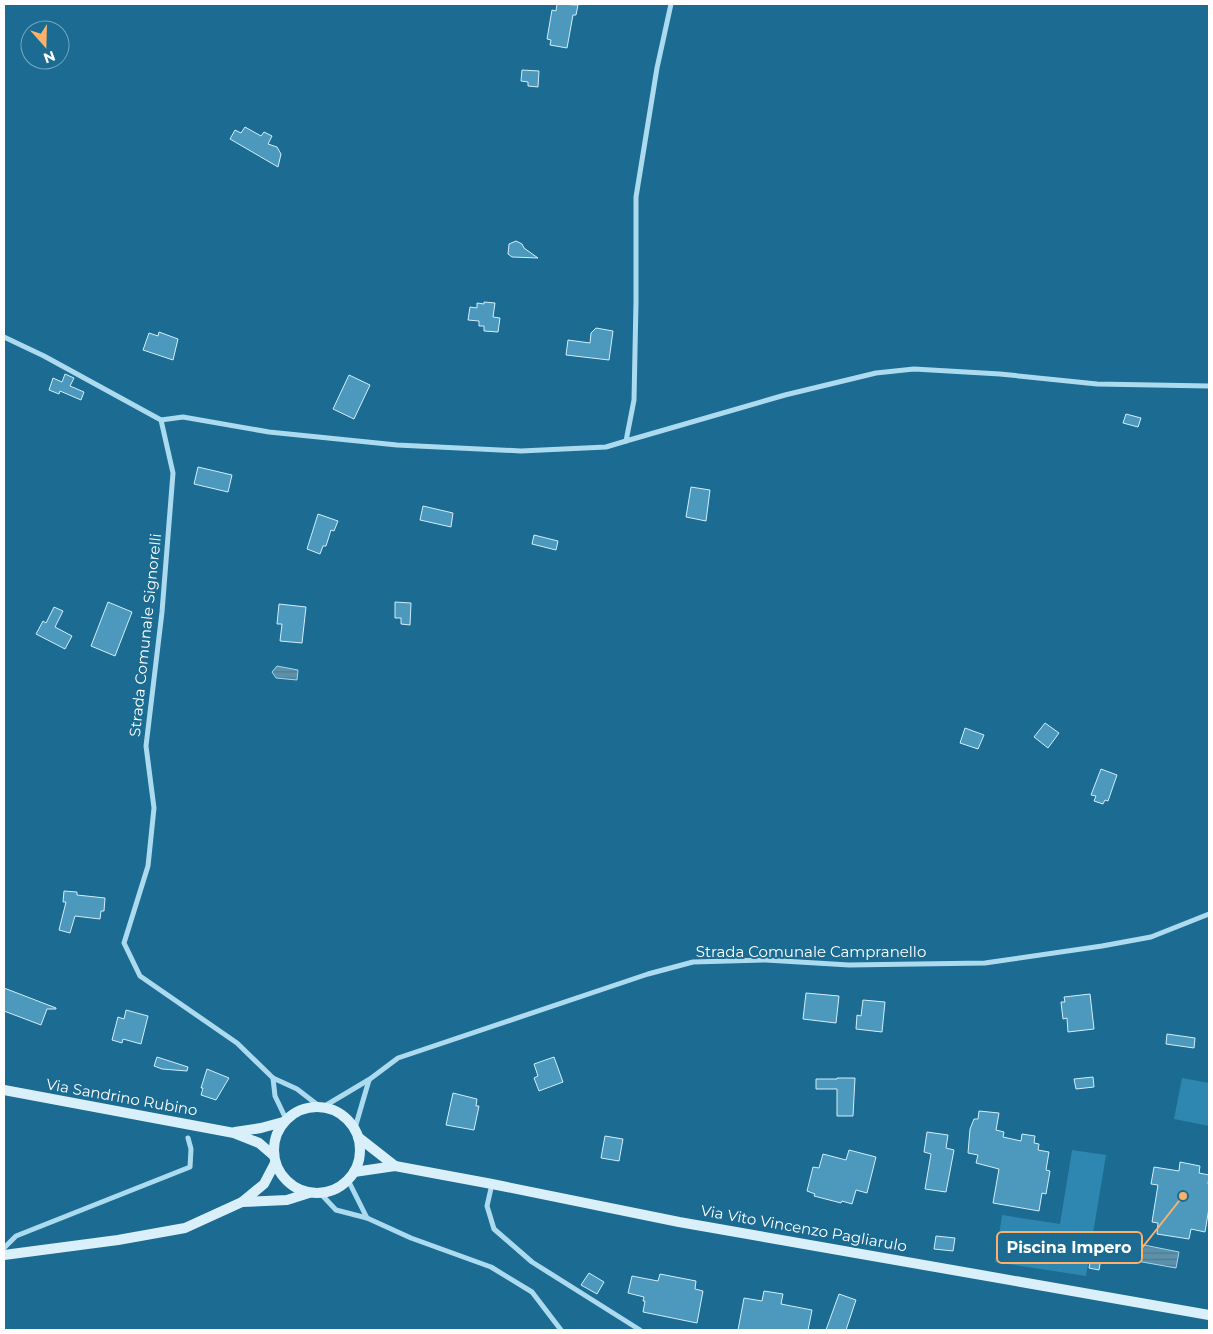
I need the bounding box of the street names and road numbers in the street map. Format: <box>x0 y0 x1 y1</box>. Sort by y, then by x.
street label: Strada Comunale Signorelli <box>125 532 165 738</box>
street label: Strada Comunale Campranello <box>696 942 926 961</box>
street label: Via Sandrino Rubino <box>45 1074 199 1120</box>
street label: Via Vito Vincenzo Pagliarulo <box>699 1200 909 1256</box>

